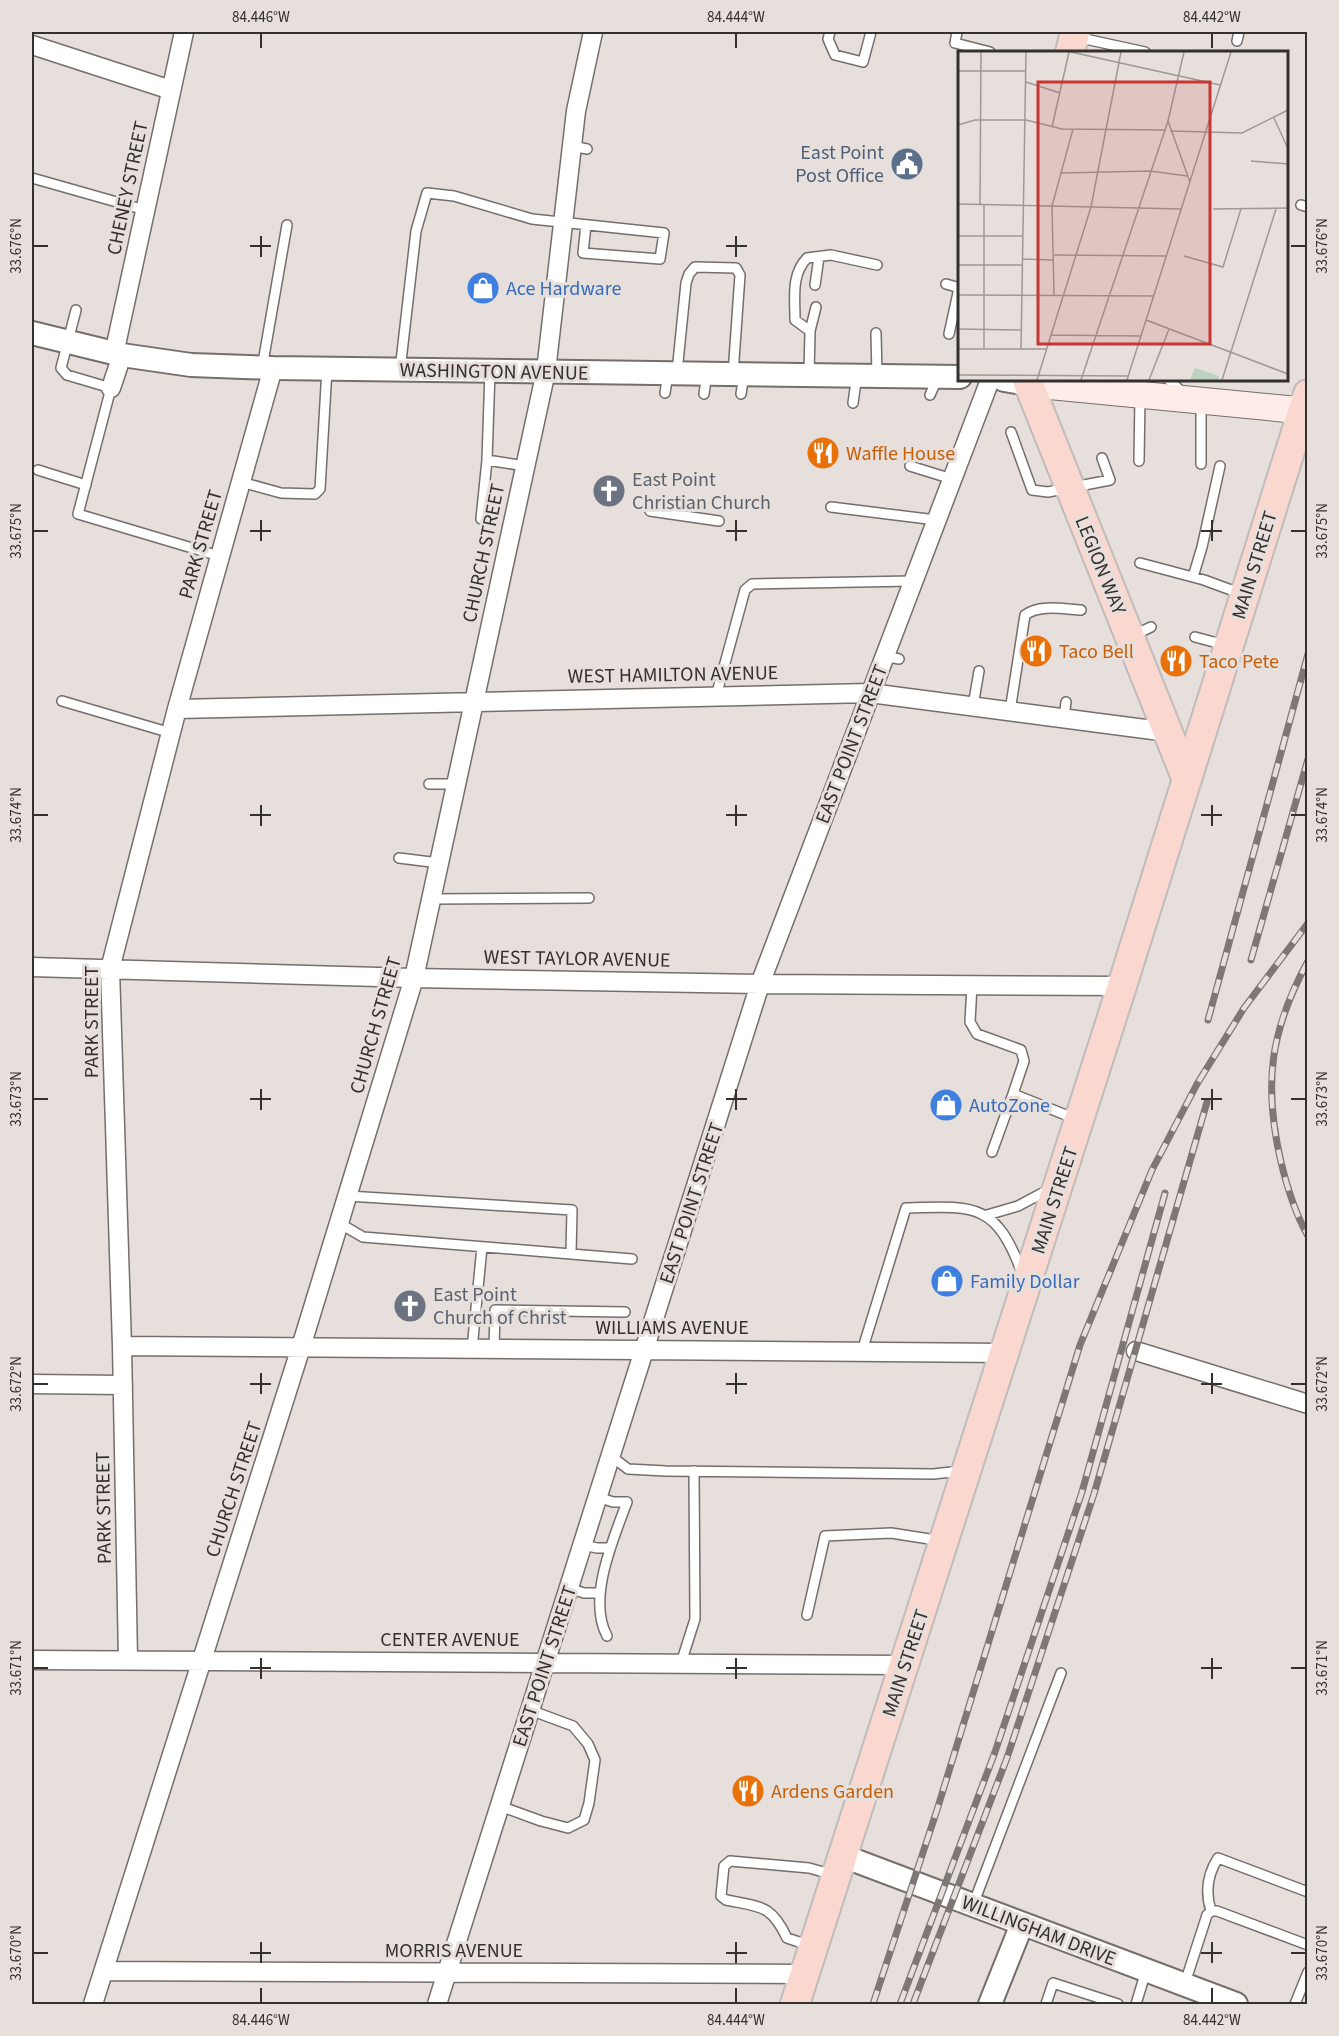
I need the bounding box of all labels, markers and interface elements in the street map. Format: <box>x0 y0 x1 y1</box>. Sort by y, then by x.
text: 84.446°W <box>232 7 290 28</box>
text: 84.444°W <box>707 7 765 28</box>
text: 84.442°W <box>1183 7 1241 28</box>
inset map <box>958 51 1288 381</box>
street label: CHENEY STREET <box>100 118 156 258</box>
place label: East Point Post Office <box>795 139 884 190</box>
public building icon: East Point Post Office <box>889 146 925 182</box>
text: 33.676°N <box>6 218 27 274</box>
text: 33.676°N <box>1312 218 1333 274</box>
shop icon: Ace Hardware <box>465 270 501 306</box>
place label: Ace Hardware <box>506 275 621 303</box>
street label: WASHINGTON AVENUE <box>399 356 589 388</box>
restaurant icon: Waffle House <box>805 435 841 471</box>
place label: Waffle House <box>846 440 955 468</box>
place label: East Point Christian Church <box>632 466 771 517</box>
church icon: East Point Christian Church <box>591 473 627 509</box>
street label: CHURCH STREET <box>456 481 512 625</box>
street label: PARK STREET <box>172 486 230 602</box>
text: 33.675°N <box>6 503 27 559</box>
text: 33.675°N <box>1312 503 1333 559</box>
street label: MAIN STREET <box>1225 507 1285 623</box>
street label: LEGION WAY <box>1068 512 1133 619</box>
restaurant icon: Taco Bell <box>1018 633 1054 669</box>
place label: Taco Bell <box>1059 638 1134 666</box>
restaurant icon: Taco Pete <box>1158 643 1194 679</box>
place label: Taco Pete <box>1199 648 1279 676</box>
street label: WEST HAMILTON AVENUE <box>568 659 779 691</box>
street label: EAST POINT STREET <box>809 661 895 828</box>
text: 33.674°N <box>6 787 27 843</box>
text: 33.674°N <box>1312 787 1333 843</box>
street label: WEST TAYLOR AVENUE <box>483 943 671 975</box>
street label: CHURCH STREET <box>343 953 409 1097</box>
street label: PARK STREET <box>78 966 106 1078</box>
text: 33.673°N <box>6 1071 27 1127</box>
text: 33.673°N <box>1312 1071 1333 1127</box>
shop icon: AutoZone <box>928 1087 964 1123</box>
place label: AutoZone <box>969 1092 1050 1120</box>
street label: EAST POINT STREET <box>653 1119 731 1288</box>
street label: MAIN STREET <box>1024 1143 1086 1258</box>
shop icon: Family Dollar <box>929 1263 965 1299</box>
place label: Family Dollar <box>970 1268 1080 1296</box>
place label: East Point Church of Christ <box>433 1281 567 1332</box>
church icon: East Point Church of Christ <box>392 1288 428 1324</box>
street label: WILLIAMS AVENUE <box>595 1314 749 1342</box>
text: 33.672°N <box>6 1356 27 1412</box>
text: 33.672°N <box>1312 1356 1333 1412</box>
street label: CHURCH STREET <box>199 1417 269 1561</box>
street label: PARK STREET <box>89 1451 119 1564</box>
street label: EAST POINT STREET <box>506 1582 584 1751</box>
street label: MAIN STREET <box>875 1606 937 1721</box>
street label: CENTER AVENUE <box>380 1626 520 1654</box>
text: 33.671°N <box>6 1640 27 1696</box>
text: 33.671°N <box>1312 1640 1333 1696</box>
restaurant icon: Ardens Garden <box>730 1773 766 1809</box>
place label: Ardens Garden <box>771 1778 894 1806</box>
street label: WILLINGHAM DRIVE <box>957 1889 1120 1973</box>
text: 33.670°N <box>6 1925 27 1981</box>
text: 33.670°N <box>1312 1925 1333 1981</box>
street label: MORRIS AVENUE <box>385 1937 523 1965</box>
text: 84.446°W <box>232 2010 290 2031</box>
text: 84.444°W <box>707 2010 765 2031</box>
text: 84.442°W <box>1183 2010 1241 2031</box>

